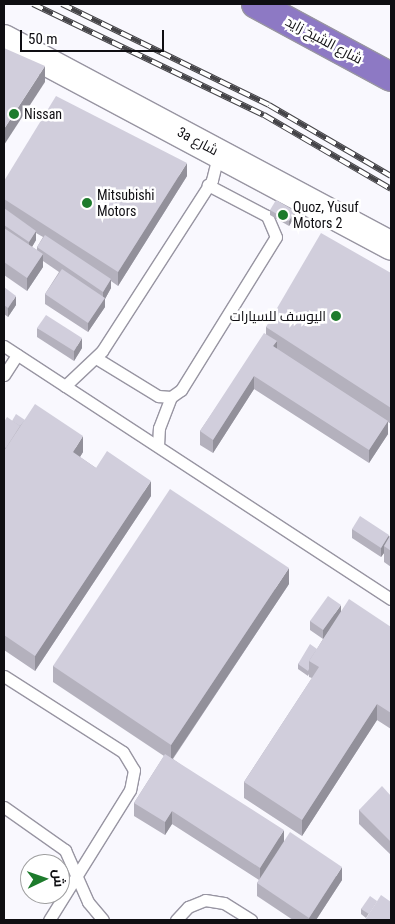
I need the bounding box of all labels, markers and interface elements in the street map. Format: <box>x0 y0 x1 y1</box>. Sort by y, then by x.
street label: شارع الشيخ زايد <box>283 13 365 67</box>
scale bar <box>22 20 166 52</box>
text: 50 m <box>28 30 58 48</box>
place label: Nissan <box>24 106 62 122</box>
marker: Nissan <box>8 108 20 120</box>
street label: 3a شارع <box>175 123 221 159</box>
place label: Mitsubishi Motors <box>97 187 155 220</box>
marker: Mitsubishi Motors <box>81 197 93 209</box>
place label: Quoz, Yusuf Motors 2 <box>293 199 359 232</box>
marker: Quoz, Yusuf Motors 2 <box>277 209 289 221</box>
place label: اليوسف للسيارات <box>230 308 326 324</box>
marker: اليوسف للسيارات <box>330 310 342 322</box>
north arrow <box>20 854 70 904</box>
text: ش <box>51 869 67 888</box>

